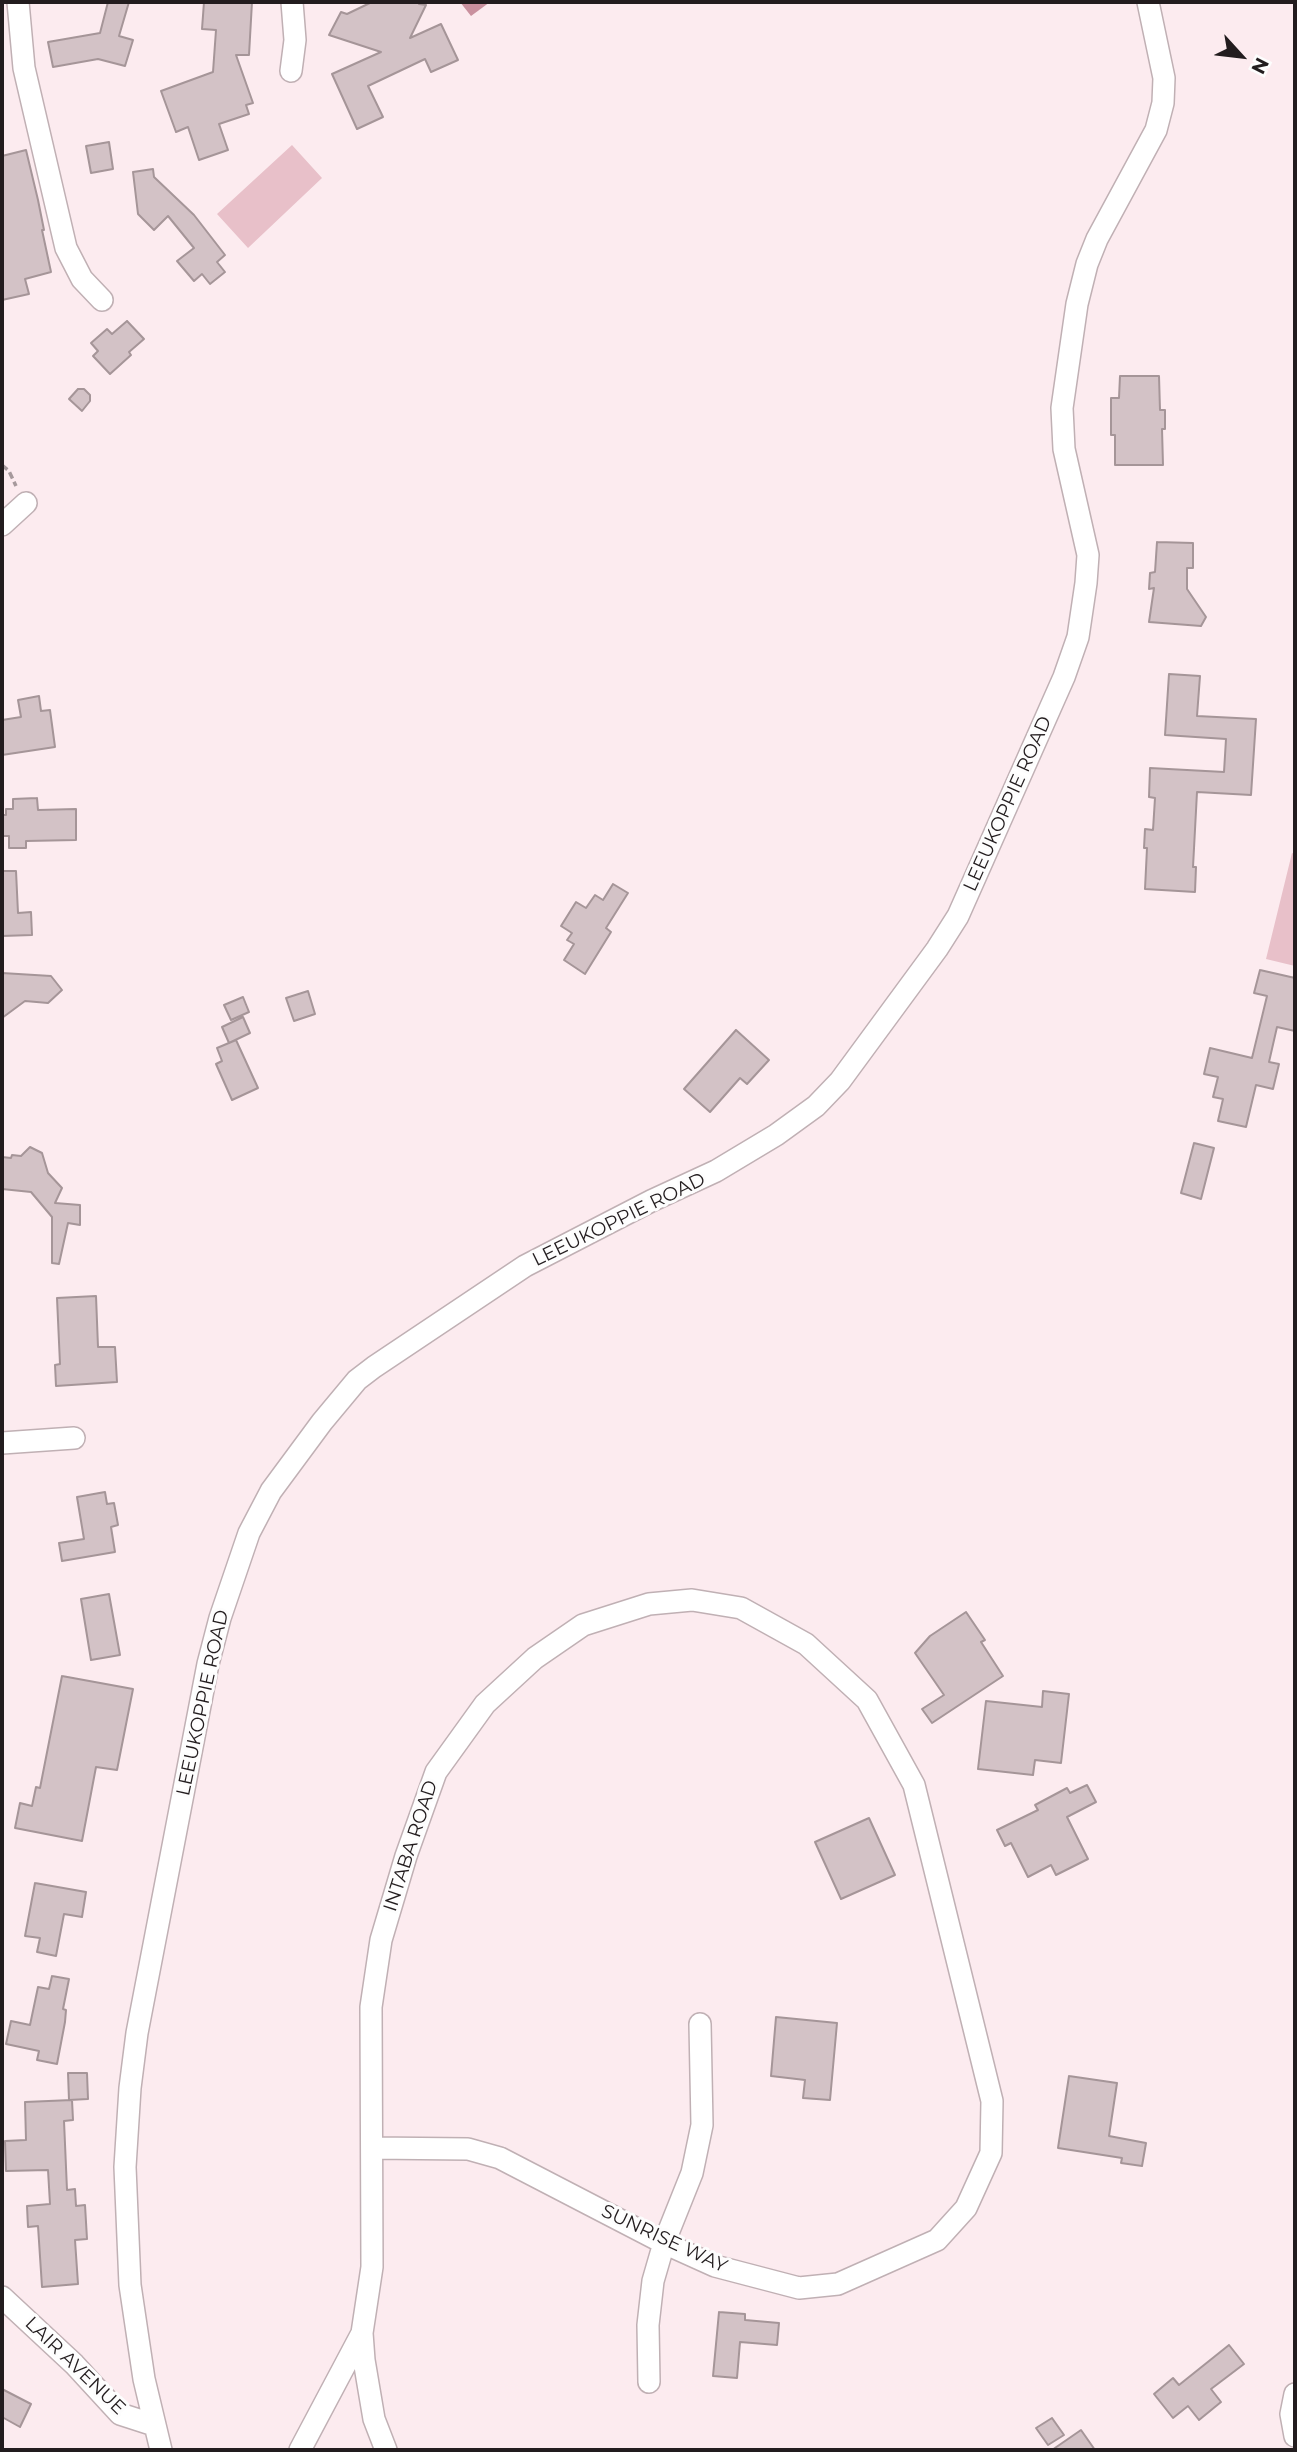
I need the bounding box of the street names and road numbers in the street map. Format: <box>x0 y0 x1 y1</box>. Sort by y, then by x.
street label: LEEUKOPPIE ROAD <box>959 713 1057 895</box>
street label: LEEUKOPPIE ROAD <box>529 1168 709 1272</box>
street label: LEEUKOPPIE ROAD <box>172 1608 234 1798</box>
street label: INTABA ROAD <box>379 1777 443 1915</box>
street label: SUNRISE WAY <box>597 2200 731 2278</box>
street label: LAIR AVENUE <box>20 2312 130 2420</box>

